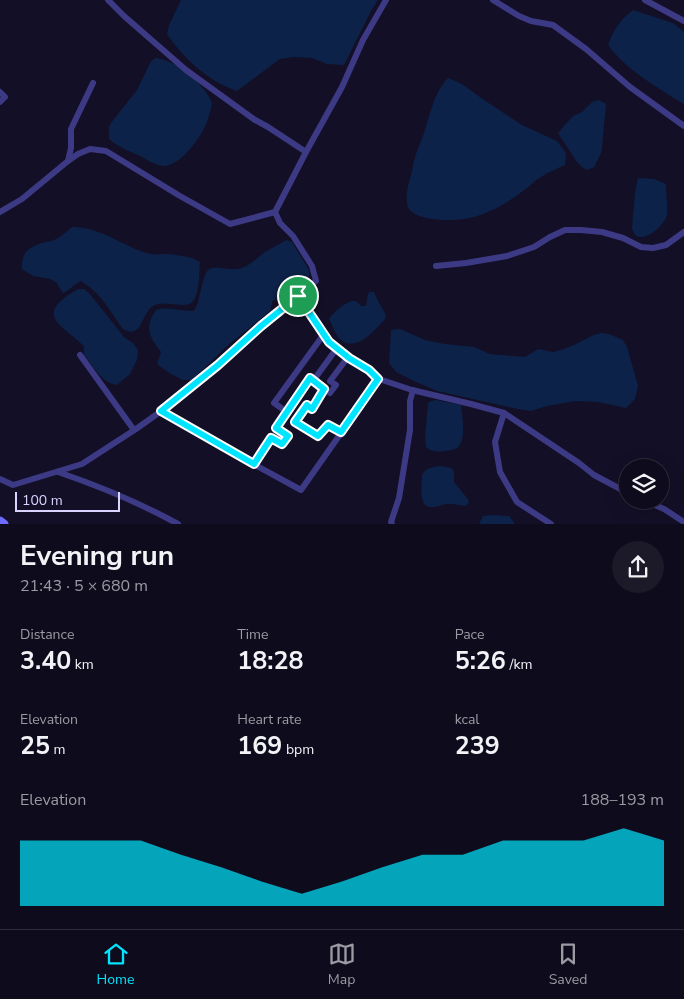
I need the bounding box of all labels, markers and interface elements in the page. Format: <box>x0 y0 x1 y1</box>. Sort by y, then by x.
pin <box>277 275 319 317</box>
icon: arrive <box>284 282 312 310</box>
map controls <box>619 459 669 509</box>
button: layers <box>619 459 669 509</box>
scale bar <box>15 489 120 512</box>
text: 100 m <box>22 491 63 510</box>
text: Evening run <box>20 537 174 575</box>
button: share <box>612 541 664 593</box>
text: 21:43 · 5 × 680 m <box>20 575 148 597</box>
text: Distance <box>20 625 74 644</box>
text: Time <box>237 625 268 644</box>
text: Pace <box>455 625 484 644</box>
text: 3.40 <box>20 644 71 678</box>
text: 18:28 <box>237 644 304 678</box>
text: 5:26 <box>455 644 506 678</box>
text: km <box>71 655 94 674</box>
text: /km <box>506 655 532 674</box>
text: Elevation <box>20 710 78 729</box>
text: Heart rate <box>237 710 301 729</box>
text: kcal <box>455 710 479 729</box>
text: 25 <box>20 729 50 763</box>
text: 169 <box>237 729 282 763</box>
text: 239 <box>455 729 500 763</box>
text: m <box>50 740 66 759</box>
text: bpm <box>282 740 314 759</box>
text: Elevation <box>20 789 86 811</box>
text: 188–193 m <box>581 789 664 811</box>
tab: Home <box>97 940 134 989</box>
tab: Map <box>328 940 356 989</box>
tab: Saved <box>549 940 587 989</box>

